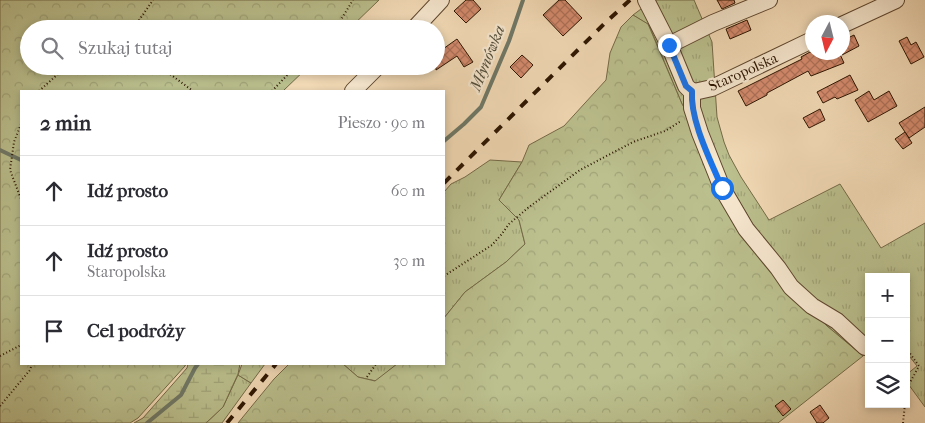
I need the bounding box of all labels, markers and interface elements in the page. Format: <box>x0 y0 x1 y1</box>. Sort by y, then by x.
north arrow <box>805 15 850 60</box>
search box <box>20 20 445 75</box>
water label: Młynówka <box>465 23 509 94</box>
icon: search <box>38 34 66 62</box>
route end <box>658 34 681 57</box>
text: Szukaj tutaj <box>78 37 172 59</box>
street label: Staropolska <box>706 48 781 95</box>
text: 2 min <box>40 111 91 135</box>
text: Pieszo · 90 m <box>338 113 425 132</box>
icon: ahead <box>40 177 68 205</box>
route start <box>711 177 734 200</box>
text: Idź prosto <box>87 180 168 202</box>
text: 60 m <box>391 181 425 200</box>
text: Idź prosto <box>87 240 168 262</box>
icon: ahead <box>40 247 68 275</box>
text: 30 m <box>393 251 425 270</box>
text: Staropolska <box>87 262 166 281</box>
map controls <box>865 273 910 408</box>
button: + <box>865 273 910 318</box>
icon: arrive <box>40 317 68 345</box>
button: − <box>865 318 910 363</box>
text: Cel podróży <box>87 320 185 342</box>
button: layers <box>865 363 910 408</box>

